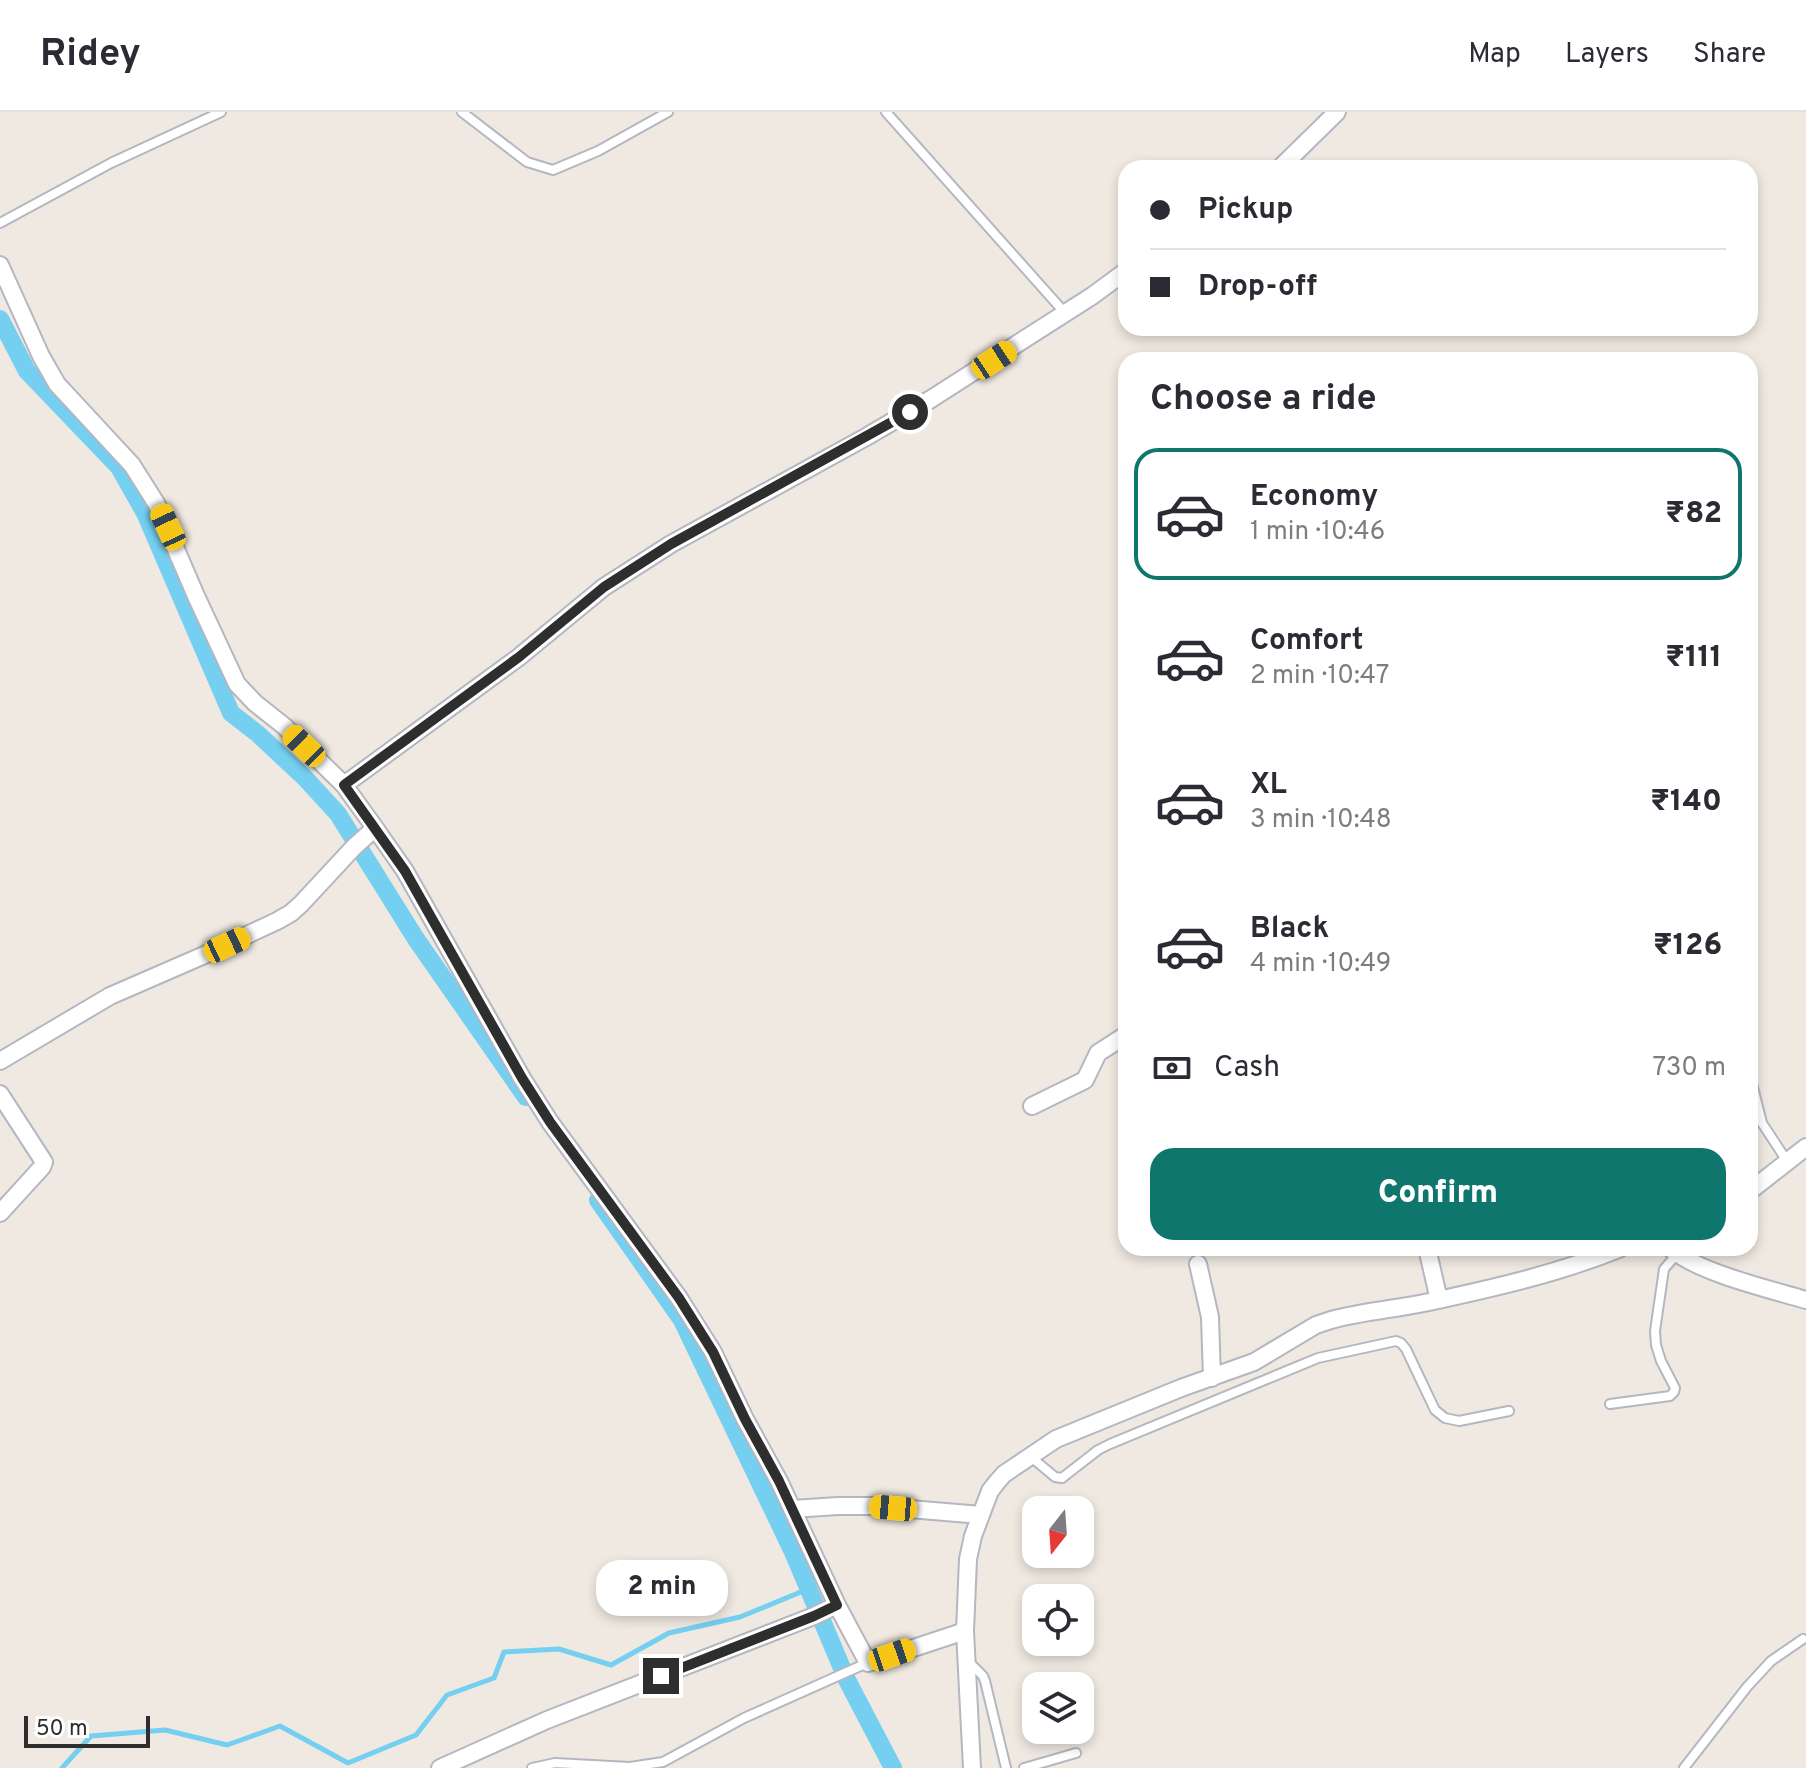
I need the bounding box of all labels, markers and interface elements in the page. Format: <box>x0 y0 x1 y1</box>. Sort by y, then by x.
text: Ridey <box>40 31 141 80</box>
text: Map <box>1468 37 1521 73</box>
text: Layers <box>1565 37 1649 73</box>
text: Share <box>1693 37 1766 73</box>
text: Pickup <box>1198 192 1293 229</box>
text: Drop-off <box>1198 269 1317 306</box>
car <box>967 337 1021 383</box>
text: Choose a ride <box>1150 377 1376 423</box>
route start <box>892 394 928 430</box>
icon: car <box>1154 478 1226 550</box>
text: Economy <box>1250 479 1378 516</box>
text: ₹82 <box>1665 496 1722 533</box>
car <box>147 500 189 554</box>
text: 1 min · 10:46 <box>1250 516 1385 549</box>
icon: car <box>1154 622 1226 694</box>
text: Comfort <box>1250 623 1363 660</box>
text: ₹111 <box>1665 640 1722 677</box>
text: 2 min · 10:47 <box>1250 660 1389 693</box>
car <box>278 721 330 771</box>
icon: car <box>1154 766 1226 838</box>
text: XL <box>1250 767 1287 804</box>
text: ₹140 <box>1650 784 1722 821</box>
text: 3 min · 10:48 <box>1250 804 1392 837</box>
icon: car <box>1154 910 1226 982</box>
text: Black <box>1250 911 1329 948</box>
car <box>200 924 254 966</box>
text: ₹126 <box>1653 928 1722 965</box>
text: 4 min · 10:49 <box>1250 948 1391 981</box>
icon: cash <box>1150 1046 1194 1090</box>
text: Cash <box>1214 1050 1280 1087</box>
text: 730 m <box>1653 1052 1726 1085</box>
button: Confirm <box>1150 1148 1726 1240</box>
car <box>868 1494 918 1522</box>
north arrow <box>1022 1496 1094 1568</box>
map controls <box>1022 1496 1094 1744</box>
callout: 2 min <box>595 1560 727 1616</box>
text: 2 min <box>628 1571 696 1604</box>
button: locate <box>1022 1584 1094 1656</box>
car <box>865 1636 919 1674</box>
route end <box>643 1658 679 1694</box>
button: layers <box>1022 1672 1094 1744</box>
scale bar <box>24 1712 150 1748</box>
text: 50 m <box>36 1716 88 1743</box>

